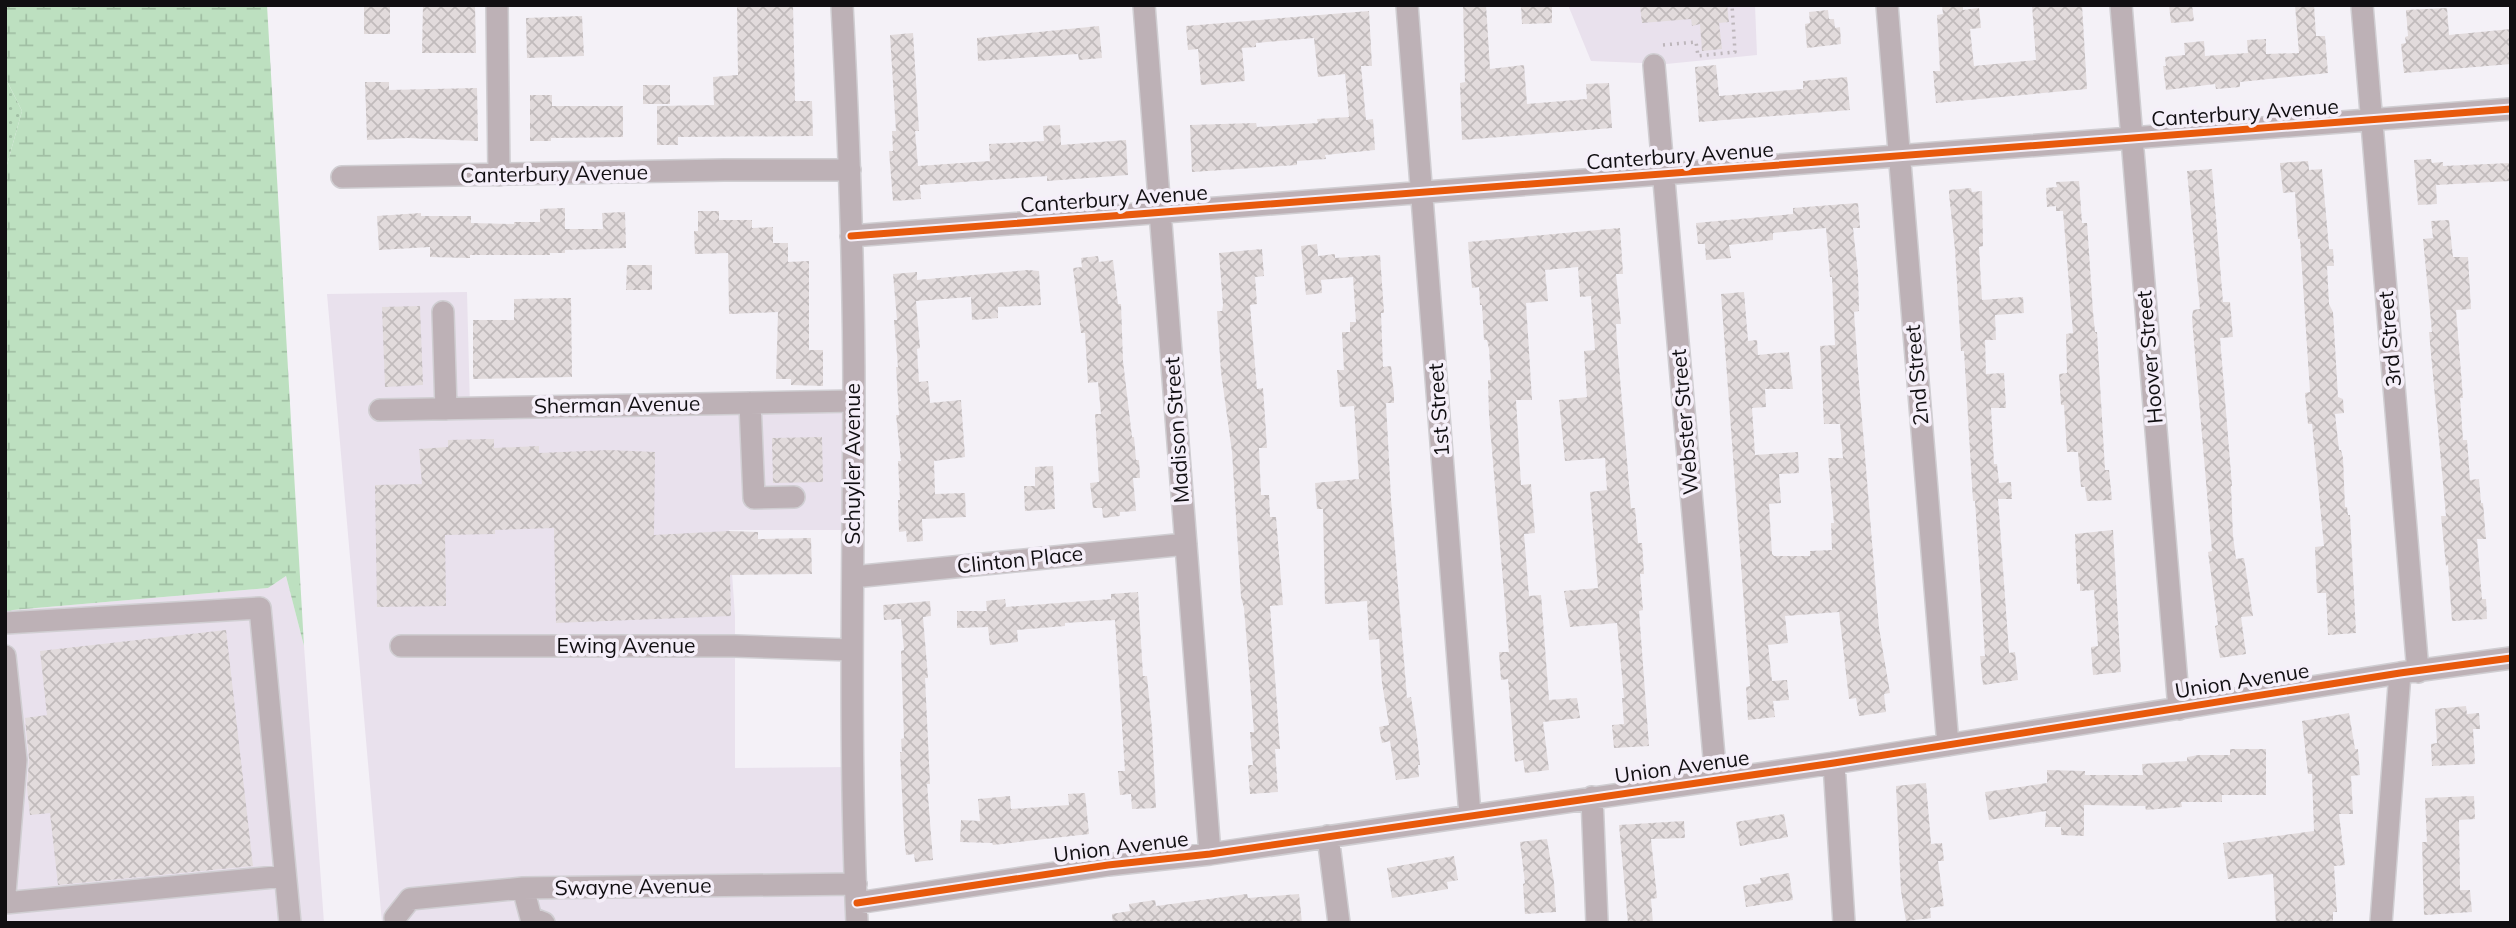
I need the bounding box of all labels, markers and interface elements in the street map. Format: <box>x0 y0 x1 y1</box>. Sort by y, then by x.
street label: Canterbury Avenue <box>2150 92 2340 132</box>
street label: Canterbury Avenue <box>1585 135 1775 175</box>
street label: Canterbury Avenue <box>460 158 648 188</box>
street label: Canterbury Avenue <box>1019 178 1209 218</box>
street label: Hoover Street <box>2130 289 2168 425</box>
street label: 3rd Street <box>2372 290 2406 388</box>
street label: 2nd Street <box>1899 324 1933 427</box>
street label: Webster Street <box>1665 348 1703 496</box>
street label: Madison Street <box>1158 356 1194 504</box>
street label: 1st Street <box>1422 362 1454 458</box>
street label: Schuyler Avenue <box>839 383 865 545</box>
street label: Sherman Avenue <box>534 390 700 418</box>
street label: Clinton Place <box>956 539 1084 579</box>
street label: Ewing Avenue <box>556 632 696 658</box>
street label: Union Avenue <box>2173 657 2311 703</box>
street label: Union Avenue <box>1613 744 1751 788</box>
street label: Union Avenue <box>1052 825 1190 867</box>
street label: Swayne Avenue <box>554 872 712 900</box>

